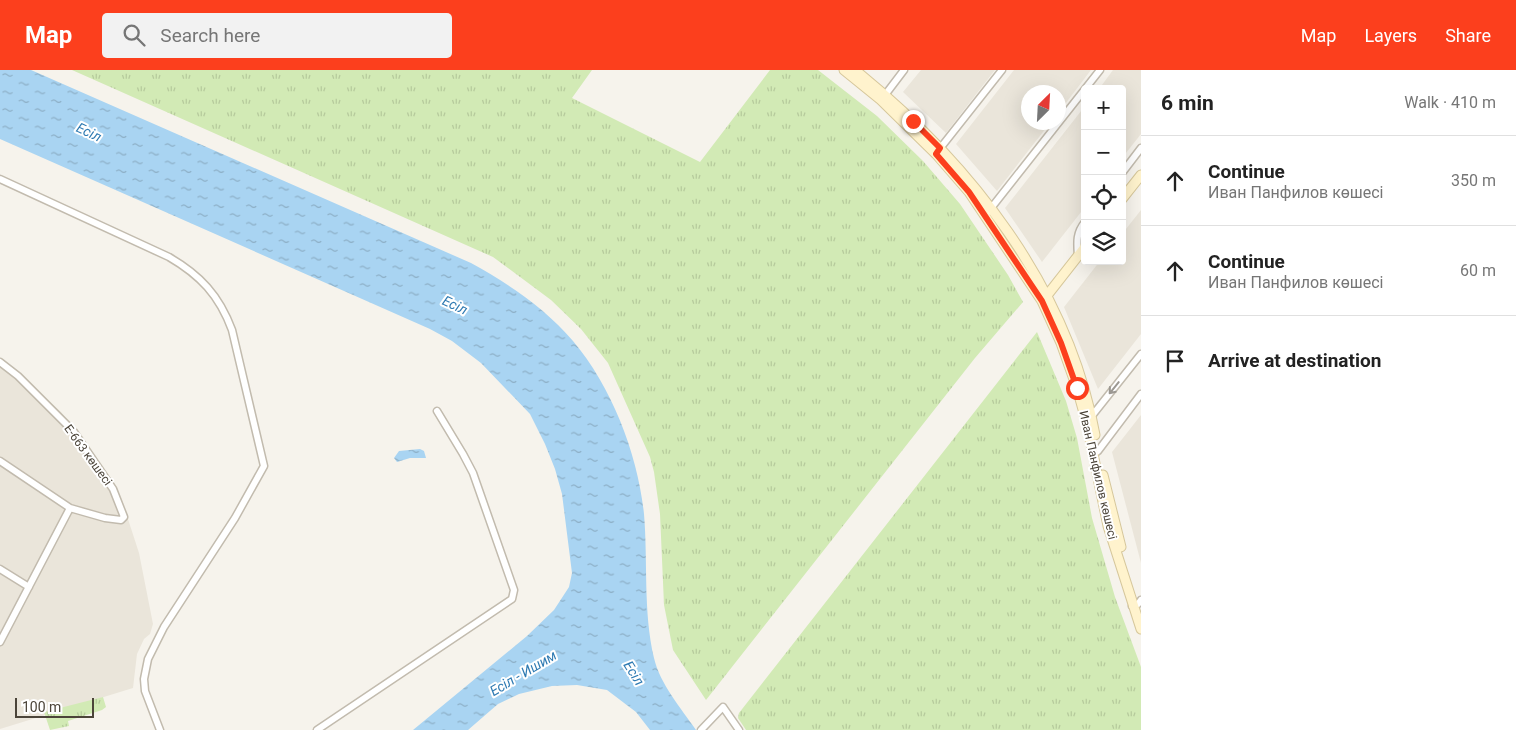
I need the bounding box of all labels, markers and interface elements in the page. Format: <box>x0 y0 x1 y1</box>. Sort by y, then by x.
search box <box>102 13 452 58</box>
text: Map <box>25 21 72 49</box>
icon: search <box>120 21 148 49</box>
text: Search here <box>160 24 260 47</box>
text: Map <box>1301 25 1336 46</box>
text: Layers <box>1364 25 1417 46</box>
text: Share <box>1445 25 1491 46</box>
north arrow <box>1021 85 1066 130</box>
map controls <box>1081 85 1126 265</box>
button: + <box>1081 85 1126 130</box>
text: 6 min <box>1161 91 1214 115</box>
text: Walk · 410 m <box>1404 93 1496 112</box>
route end <box>902 110 925 133</box>
water label: Есіл <box>74 119 104 145</box>
button: − <box>1081 130 1126 175</box>
text: Continue <box>1208 160 1285 183</box>
icon: ahead <box>1161 167 1189 195</box>
text: 350 m <box>1451 171 1496 190</box>
button: locate <box>1081 175 1126 220</box>
text: Иван Панфилов көшесі <box>1208 183 1383 202</box>
button: layers <box>1081 220 1126 265</box>
text: Continue <box>1208 250 1285 273</box>
icon: ahead <box>1161 257 1189 285</box>
text: 60 m <box>1460 261 1496 280</box>
text: Иван Панфилов көшесі <box>1208 273 1383 292</box>
water label: Есіл <box>440 292 470 318</box>
icon: arrive <box>1161 347 1189 375</box>
text: Arrive at destination <box>1208 349 1381 372</box>
route start <box>1066 377 1089 400</box>
one-way arrow <box>1109 381 1120 394</box>
street label: Иван Панфилов көшесі <box>1076 409 1120 541</box>
street label: Е-663 көшесі <box>61 422 115 488</box>
water label: Есіл - Ишим <box>487 647 559 699</box>
water label: Есіл <box>620 658 648 688</box>
scale bar <box>15 695 94 718</box>
text: 100 m <box>22 699 61 715</box>

